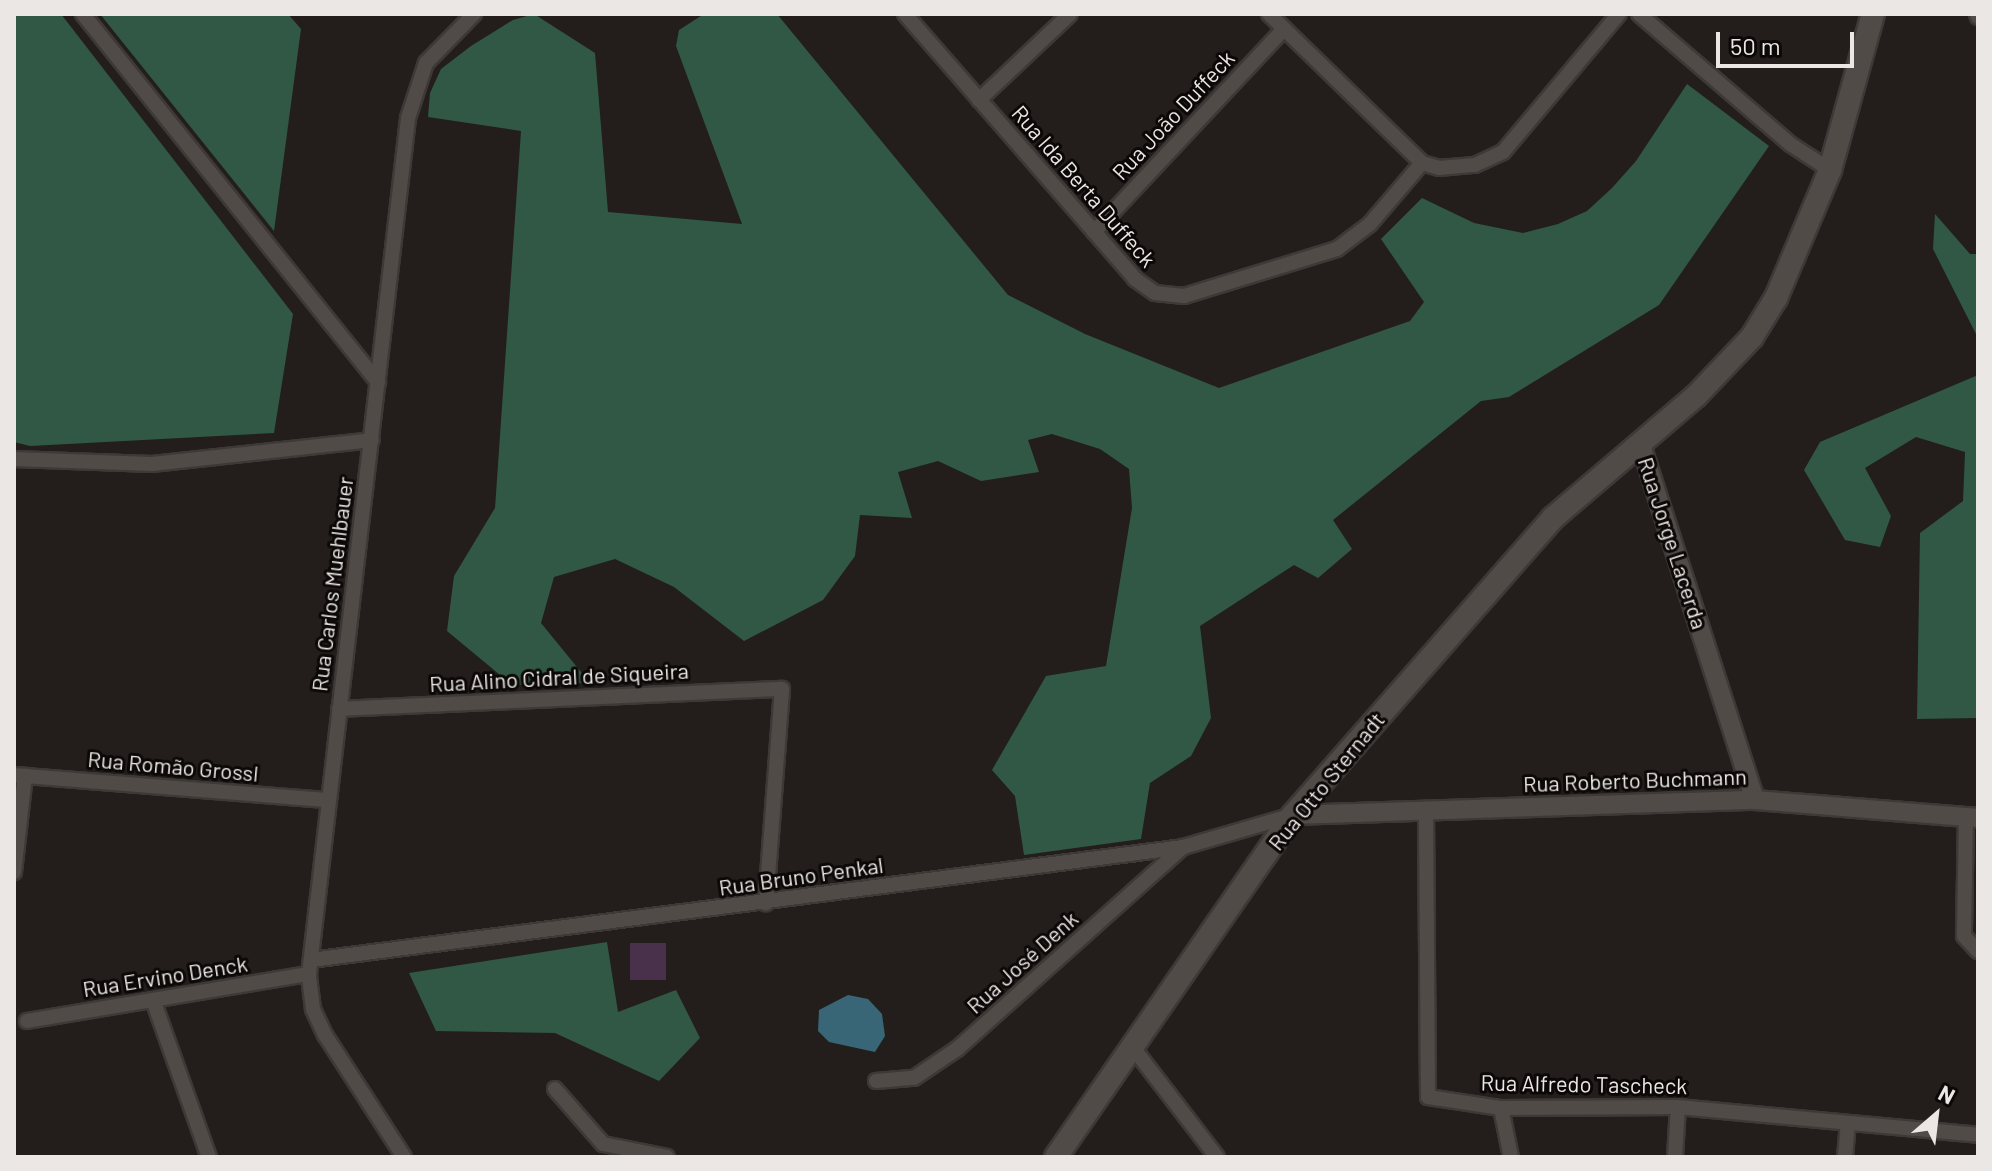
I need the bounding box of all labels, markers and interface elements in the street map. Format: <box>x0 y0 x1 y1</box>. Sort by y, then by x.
scale bar <box>1720 16 1858 66</box>
text: 50 m <box>1730 31 1781 60</box>
street label: Rua João Duffeck <box>1106 45 1240 185</box>
street label: Rua Ida Berta Duffeck <box>1007 100 1161 272</box>
street label: Rua Jorge Lacerda <box>1633 454 1713 632</box>
street label: Rua Carlos Muehlbauer <box>306 475 358 693</box>
street label: Rua Alino Cidral de Siqueira <box>429 657 689 697</box>
street label: Rua Otto Sternadt <box>1262 707 1390 855</box>
street label: Rua Romão Grossl <box>87 745 259 787</box>
street label: Rua Roberto Buchmann <box>1523 763 1747 797</box>
street label: Rua Bruno Penkal <box>717 851 885 901</box>
street label: Rua José Denk <box>961 905 1083 1019</box>
street label: Rua Ervino Denck <box>81 950 249 1002</box>
street label: Rua Alfredo Tascheck <box>1481 1069 1687 1099</box>
north arrow <box>1896 1075 1976 1155</box>
text: N <box>1935 1079 1960 1109</box>

